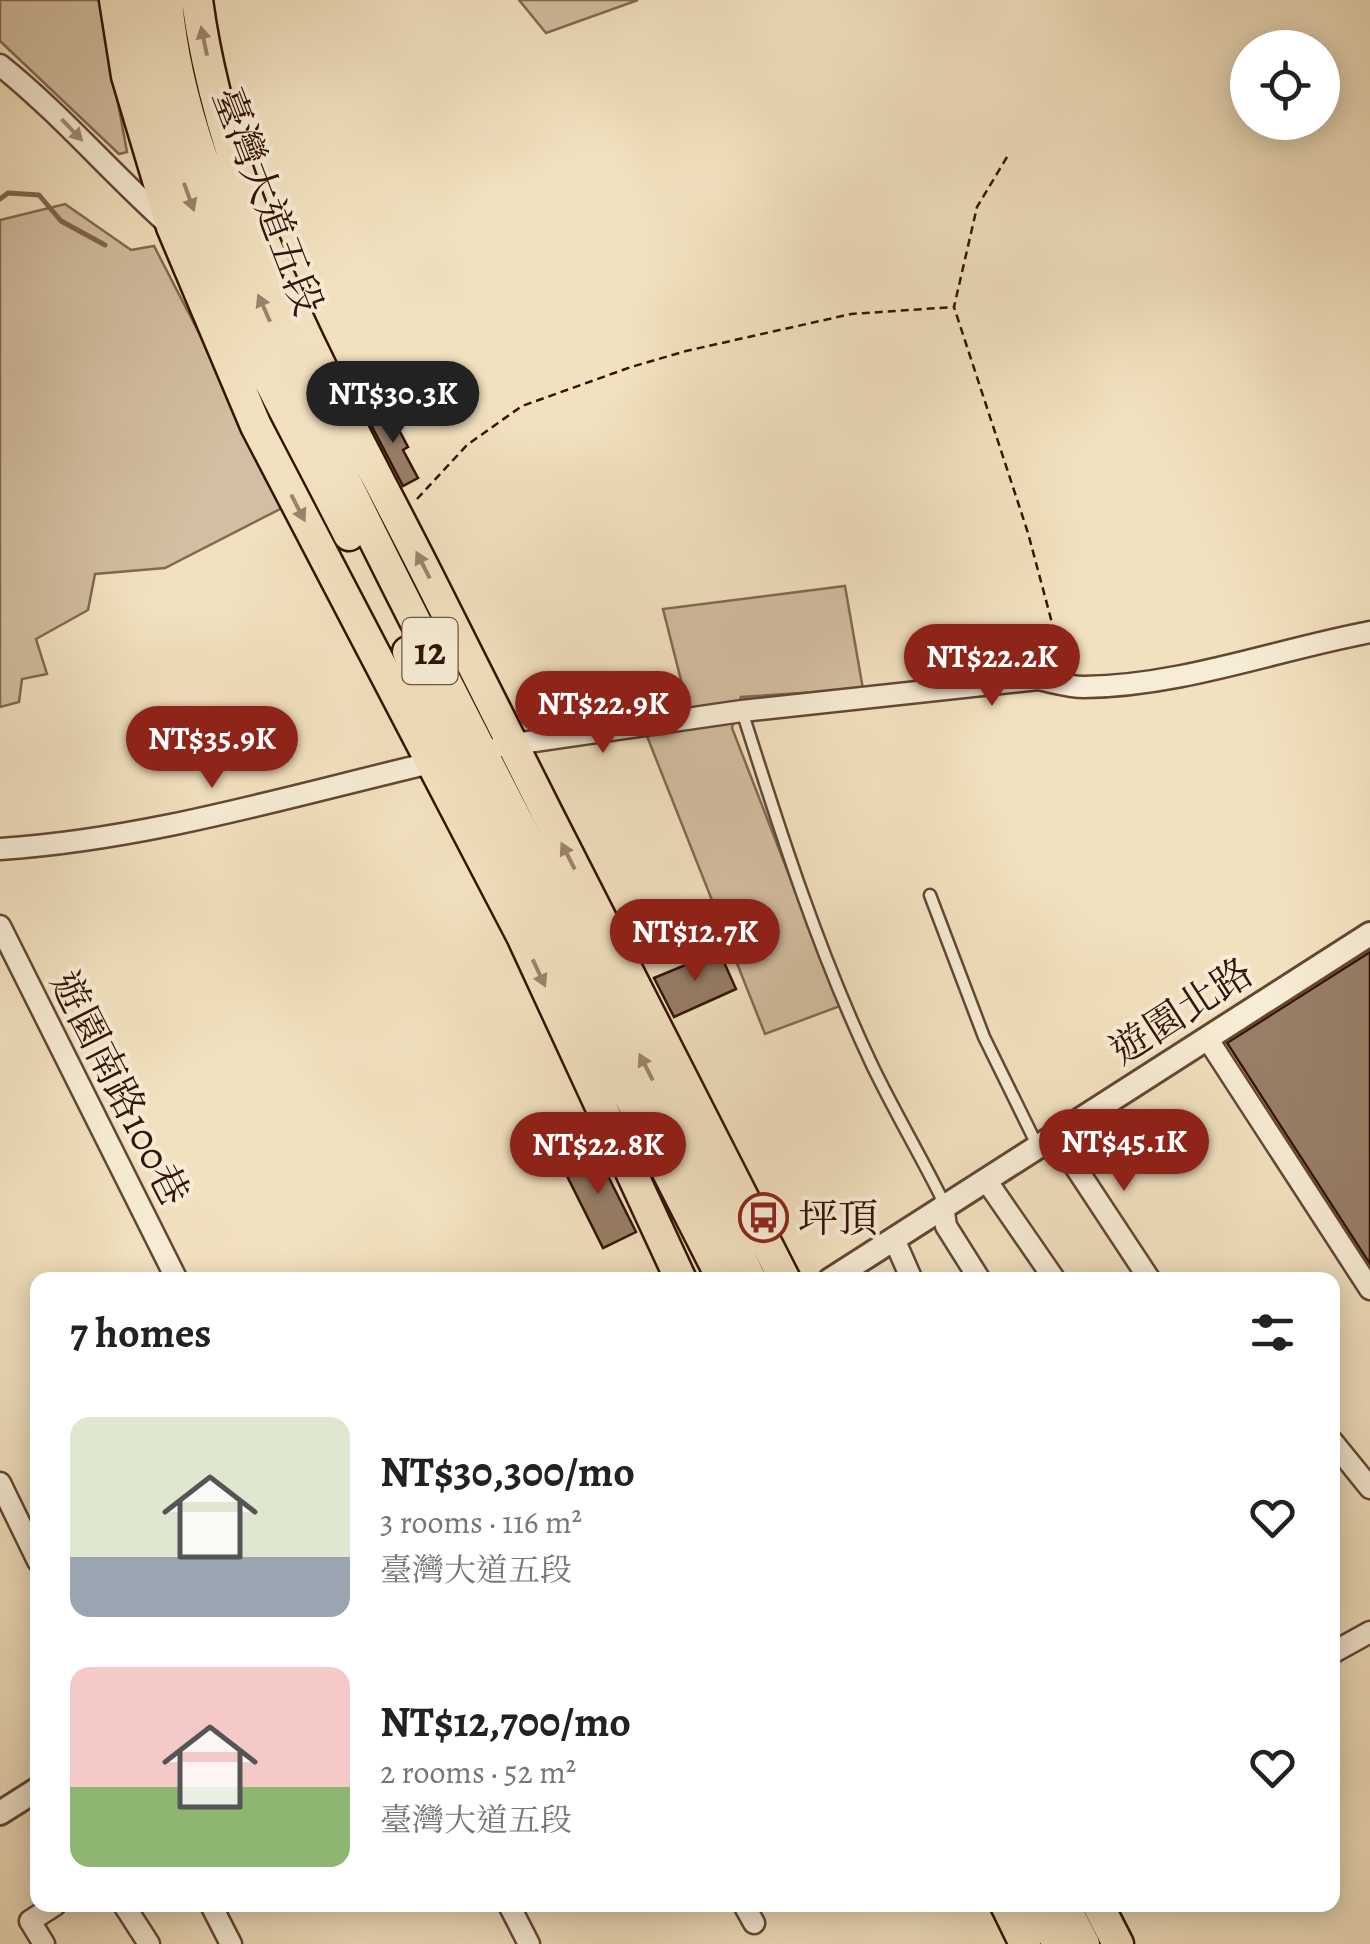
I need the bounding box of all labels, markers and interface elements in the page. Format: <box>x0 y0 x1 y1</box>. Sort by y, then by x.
one-way arrow <box>196 25 212 56</box>
map controls <box>1230 30 1340 140</box>
button: locate <box>1230 30 1340 140</box>
street label: 臺灣大道五段 <box>199 79 336 323</box>
one-way arrow <box>60 118 83 142</box>
one-way arrow <box>182 182 197 212</box>
one-way arrow <box>255 293 272 322</box>
pin: NT$30.3K <box>290 361 496 446</box>
text: NT$30.3K <box>328 371 458 415</box>
one-way arrow <box>289 493 306 522</box>
one-way arrow <box>414 551 431 580</box>
road number: 12 <box>402 618 458 684</box>
pin: NT$22.2K <box>889 624 1095 709</box>
text: NT$22.2K <box>926 634 1058 678</box>
pin: NT$22.9K <box>500 671 706 756</box>
text: NT$22.9K <box>537 681 669 725</box>
pin: NT$35.9K <box>109 706 315 791</box>
text: NT$35.9K <box>148 716 276 760</box>
one-way arrow <box>560 841 577 870</box>
pin: NT$12.7K <box>592 899 798 984</box>
text: NT$12.7K <box>632 909 758 953</box>
street label: 遊園北路 <box>1099 945 1263 1078</box>
one-way arrow <box>531 958 547 988</box>
street label: 遊園南路100巷 <box>37 962 202 1215</box>
one-way arrow <box>638 1052 655 1081</box>
pin: NT$45.1K <box>1021 1109 1227 1194</box>
pin: NT$22.8K <box>495 1112 701 1197</box>
text: NT$45.1K <box>1061 1119 1187 1163</box>
text: NT$22.8K <box>532 1122 664 1166</box>
place label: 坪頂 <box>798 1191 878 1246</box>
bus stop icon: 坪頂 <box>737 1192 789 1244</box>
text: 7 homes <box>70 1304 211 1361</box>
icon: filters <box>1245 1305 1300 1360</box>
text: NT$30,300/mo <box>380 1443 635 1500</box>
icon: home <box>150 1457 270 1577</box>
icon: heart <box>1245 1490 1300 1545</box>
text: 3 rooms · 116 m² <box>380 1500 582 1544</box>
text: 臺灣大道五段 <box>380 1548 572 1592</box>
text: NT$12,700/mo <box>380 1693 631 1750</box>
icon: home <box>150 1707 270 1827</box>
icon: heart <box>1245 1740 1300 1795</box>
text: 2 rooms · 52 m² <box>380 1750 576 1794</box>
text: 臺灣大道五段 <box>380 1798 572 1842</box>

